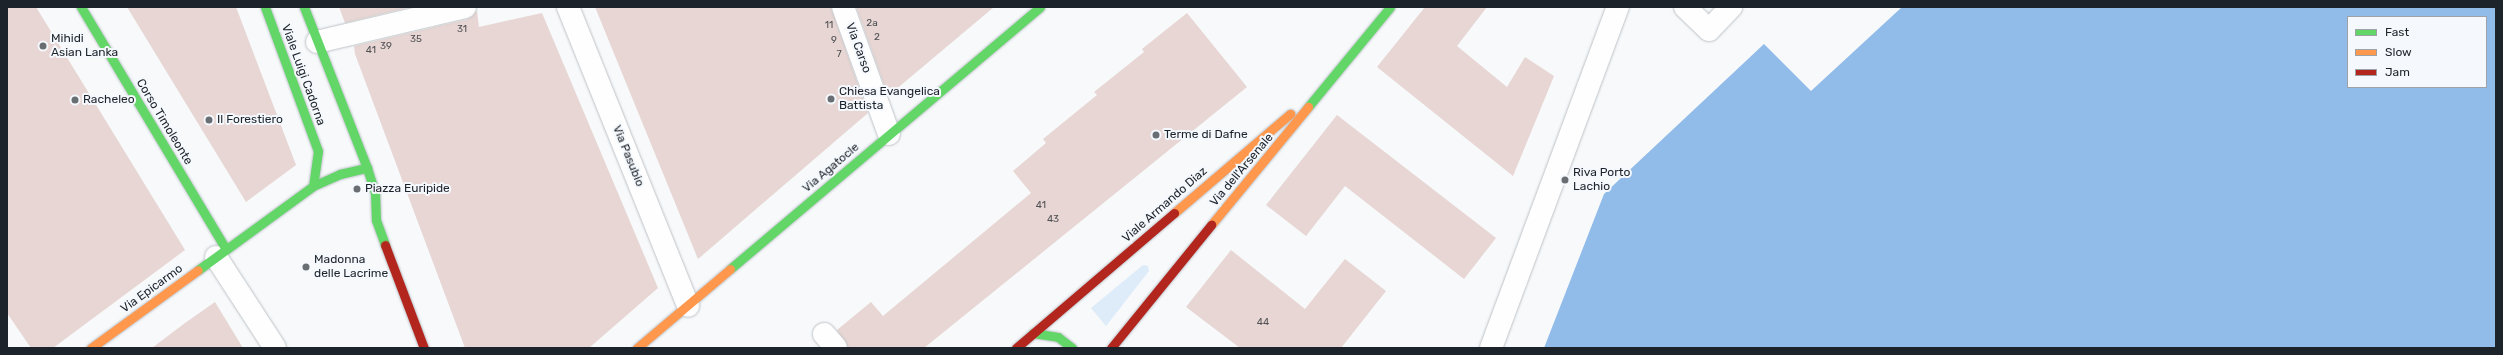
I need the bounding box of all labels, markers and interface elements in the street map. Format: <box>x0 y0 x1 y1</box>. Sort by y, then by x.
legend <box>2347 16 2487 88</box>
house number: 2a <box>866 18 878 30</box>
house number: 11 <box>825 20 833 32</box>
street label: Via Carso <box>842 21 874 75</box>
street label: Viale Luigi Cadorna <box>278 22 328 128</box>
house number: 31 <box>457 24 467 36</box>
text: Fast <box>2385 25 2409 39</box>
place label: Mihidi Asian Lanka <box>51 32 118 60</box>
house number: 2 <box>874 32 880 44</box>
house number: 35 <box>410 34 422 46</box>
house number: 9 <box>831 35 837 47</box>
marker: Mihidi Asian Lanka <box>38 41 48 51</box>
house number: 39 <box>380 41 392 53</box>
house number: 41 <box>366 45 376 57</box>
text: Slow <box>2385 45 2412 59</box>
house number: 7 <box>836 49 842 61</box>
text: Jam <box>2385 65 2410 79</box>
street label: Corso Timoleonte <box>133 76 195 168</box>
place label: Chiesa Evangelica Battista <box>839 85 940 113</box>
place label: Racheleo <box>83 93 135 107</box>
marker: Chiesa Evangelica Battista <box>826 94 836 104</box>
marker: Racheleo <box>70 95 80 105</box>
place label: Il Forestiero <box>217 113 283 127</box>
marker: Il Forestiero <box>204 115 214 125</box>
street label: Via Pasubio <box>609 123 647 189</box>
place label: Terme di Dafne <box>1164 128 1248 142</box>
marker: Terme di Dafne <box>1151 130 1161 140</box>
street label: Via dell'Arsenale <box>1207 131 1277 209</box>
street label: Via Agatocle <box>800 140 862 196</box>
street label: Viale Armando Diaz <box>1120 164 1210 246</box>
place label: Riva Porto Lachio <box>1573 166 1630 194</box>
marker: Riva Porto Lachio <box>1560 175 1570 185</box>
place label: Piazza Euripide <box>365 182 450 196</box>
marker: Piazza Euripide <box>352 184 362 194</box>
house number: 41 <box>1036 200 1046 212</box>
house number: 43 <box>1047 214 1059 226</box>
place label: Madonna delle Lacrime <box>314 253 388 281</box>
street label: Via Epicarmo <box>118 262 186 316</box>
marker: Madonna delle Lacrime <box>301 262 311 272</box>
house number: 44 <box>1257 317 1269 329</box>

